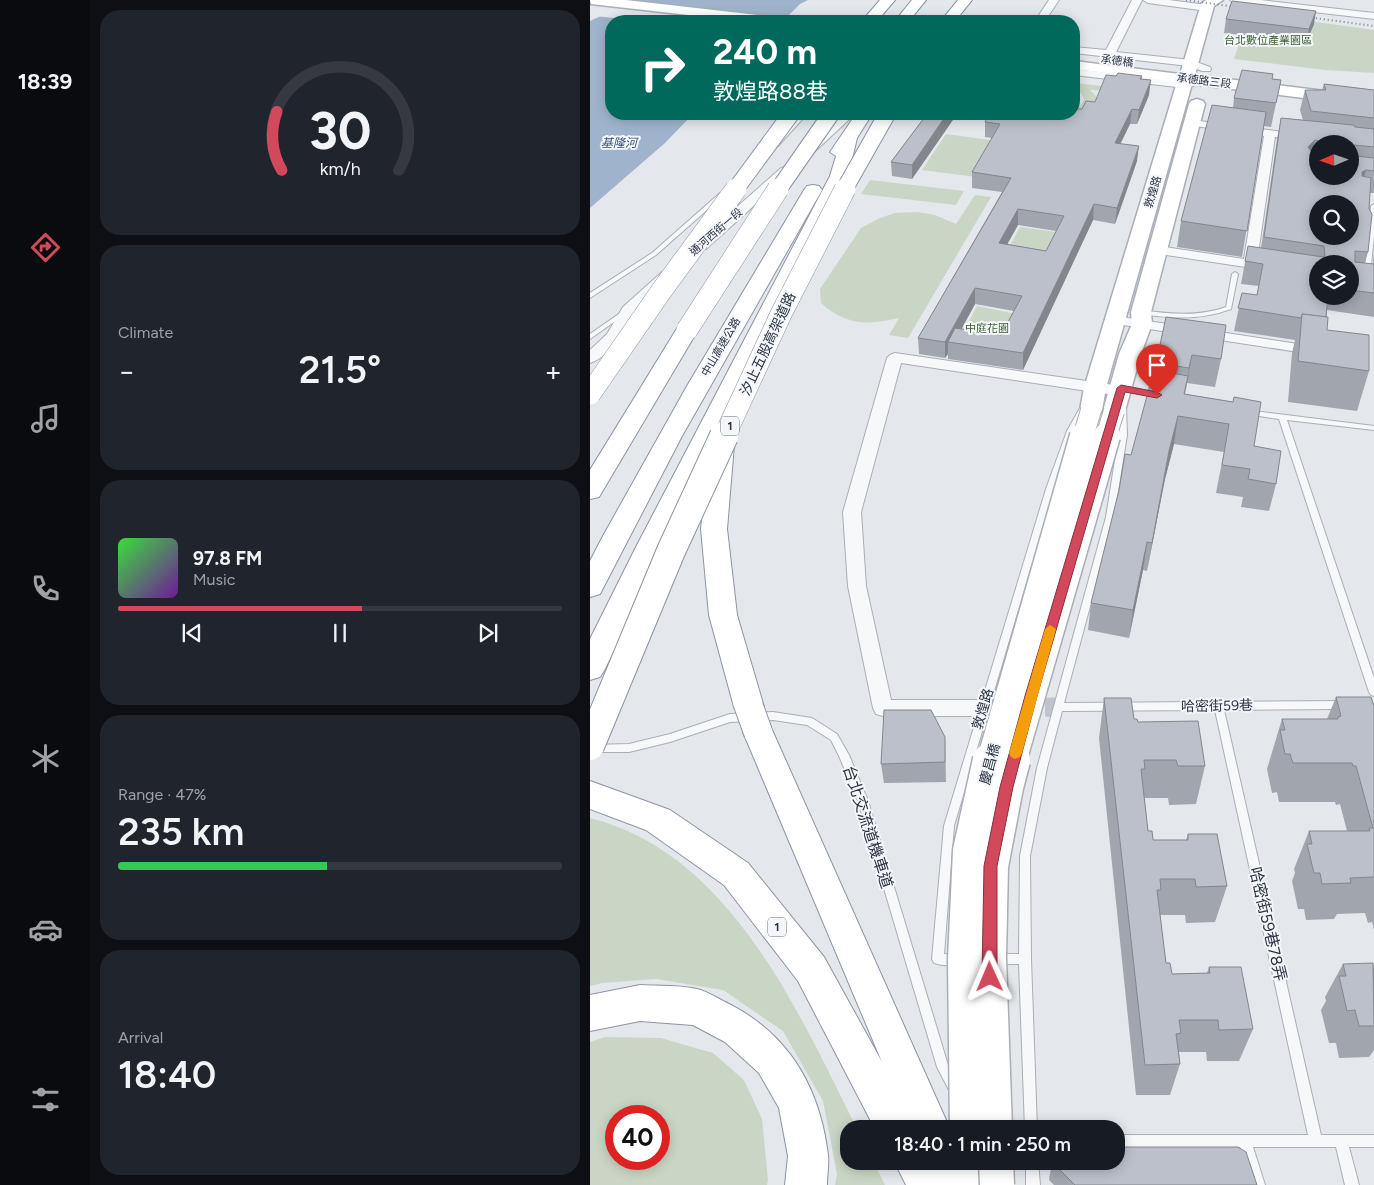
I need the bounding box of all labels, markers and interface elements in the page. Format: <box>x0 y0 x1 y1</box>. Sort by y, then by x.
text: 240 m <box>713 31 817 73</box>
park label: 台北數位產業園區 <box>1224 34 1312 47</box>
icon: right <box>630 35 695 100</box>
street label: 承德橋 <box>1100 53 1134 69</box>
text: 18:39 <box>18 68 72 95</box>
street label: 承德路三段 <box>1176 71 1232 91</box>
text: 敦煌路88巷 <box>713 78 828 105</box>
text: 30 <box>309 100 371 162</box>
north arrow <box>1309 135 1359 185</box>
map controls <box>1309 135 1359 305</box>
water label: 基隆河 <box>601 136 639 150</box>
text: km/h <box>320 158 360 179</box>
street label: 敦煌路 <box>1142 174 1164 210</box>
button: search <box>1309 195 1359 245</box>
street label: 通河西街一段 <box>687 205 745 259</box>
icon: directions <box>28 230 63 265</box>
button: layers <box>1309 255 1359 305</box>
street label: 汐止五股高架道路 <box>737 290 799 398</box>
street label: 中山高速公路 <box>699 315 743 379</box>
park label: 中庭花園 <box>965 322 1009 335</box>
text: Climate <box>118 323 173 342</box>
pin <box>1136 344 1178 395</box>
text: 21.5° <box>299 347 381 393</box>
icon: arrive <box>1143 351 1171 379</box>
text: − <box>118 354 135 388</box>
text: + <box>545 354 562 388</box>
icon: music <box>28 401 63 436</box>
road number: 1 <box>721 416 739 436</box>
text: 97.8 FM <box>193 547 262 570</box>
text: Music <box>193 570 235 589</box>
icon: phone <box>28 571 63 606</box>
icon: previous <box>178 619 206 647</box>
icon: pause <box>326 619 354 647</box>
icon: next <box>474 619 502 647</box>
street label: 敦煌路 <box>969 686 997 732</box>
street label: 哈密街59巷 <box>1181 697 1253 715</box>
icon: climate <box>28 741 63 776</box>
street label: 慶昌橋 <box>976 742 1004 786</box>
street label: 台北交流道機車道 <box>839 763 897 891</box>
text: Range · 47% <box>118 785 206 804</box>
text: 235 km <box>118 809 244 855</box>
street label: 哈密街59巷78弄 <box>1246 865 1290 983</box>
icon: car <box>28 912 63 947</box>
road number: 1 <box>768 918 786 936</box>
position arrow <box>963 950 1015 1002</box>
text: Arrival <box>118 1028 163 1047</box>
text: 18:40 <box>118 1052 216 1098</box>
icon: filters <box>28 1082 63 1117</box>
speed limit sign: 40 <box>605 1105 670 1170</box>
text: 18:40 · 1 min · 250 m <box>894 1133 1071 1156</box>

